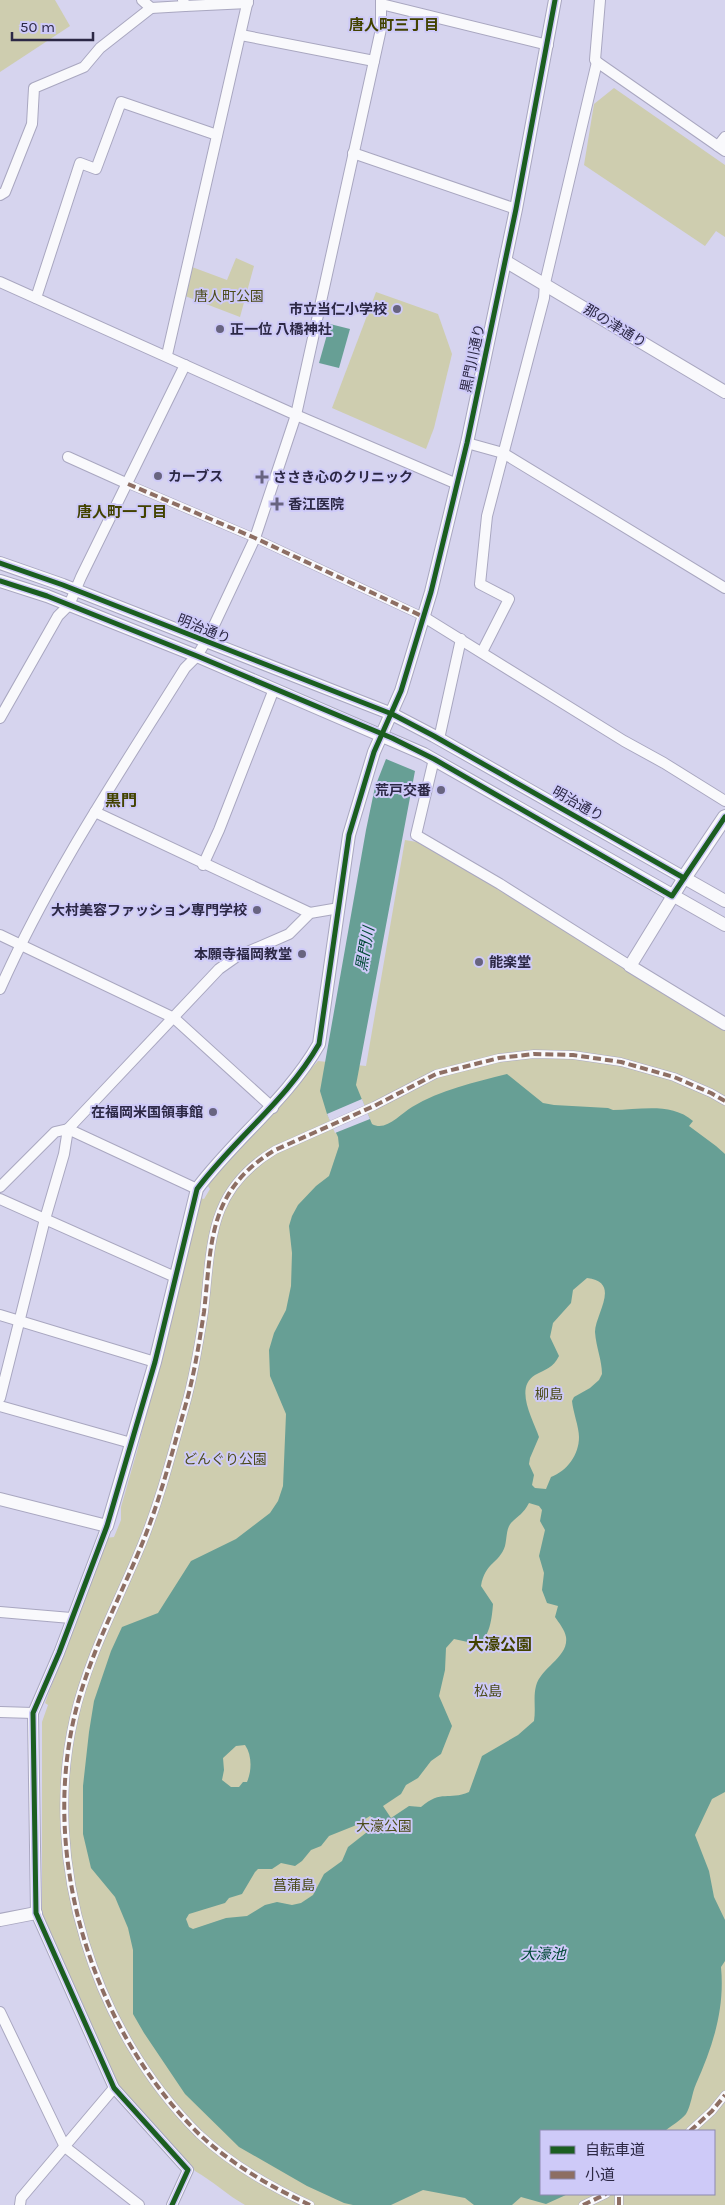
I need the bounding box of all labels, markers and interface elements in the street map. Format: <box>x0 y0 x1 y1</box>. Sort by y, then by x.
scale bar <box>12 10 94 42</box>
district label: 唐人町三丁目 <box>349 16 439 34</box>
text: 50 m <box>20 18 55 36</box>
park label: 唐人町公園 <box>194 288 264 305</box>
place label: 市立当仁小学校 <box>289 301 387 318</box>
street label: 那の津通り <box>581 301 649 351</box>
marker: 市立当仁小学校 <box>391 303 403 315</box>
place label: 正一位 八橋神社 <box>230 321 332 338</box>
street label: 黒門川通り <box>457 322 489 394</box>
marker: 正一位 八橋神社 <box>214 323 226 335</box>
place label: カーブス <box>168 468 223 485</box>
place label: ささき心のクリニック <box>273 469 413 486</box>
marker: カーブス <box>152 470 164 482</box>
marker: ささき心のクリニック <box>255 470 269 484</box>
place label: 香江医院 <box>288 496 344 513</box>
marker: 香江医院 <box>270 497 284 511</box>
district label: 唐人町一丁目 <box>77 503 167 521</box>
street label: 明治通り <box>175 611 233 647</box>
place label: 荒戸交番 <box>375 782 431 799</box>
street label: 明治通り <box>549 783 607 825</box>
marker: 荒戸交番 <box>435 784 447 796</box>
district label: 黒門 <box>105 791 137 810</box>
place label: 大村美容ファッション専門学校 <box>51 902 247 919</box>
marker: 大村美容ファッション専門学校 <box>251 904 263 916</box>
water label: 黒門川 <box>352 923 378 973</box>
place label: 本願寺福岡教堂 <box>194 946 292 963</box>
marker: 本願寺福岡教堂 <box>296 948 308 960</box>
place label: 能楽堂 <box>489 954 531 971</box>
marker: 能楽堂 <box>473 956 485 968</box>
place label: 在福岡米国領事館 <box>91 1104 203 1121</box>
marker: 在福岡米国領事館 <box>207 1106 219 1118</box>
park label: 柳島 <box>535 1386 563 1403</box>
park label: どんぐり公園 <box>183 1451 267 1468</box>
district label: 大濠公園 <box>468 1635 532 1654</box>
park label: 松島 <box>474 1683 502 1700</box>
park label: 大濠公園 <box>356 1818 412 1835</box>
park label: 菖蒲島 <box>273 1877 315 1894</box>
water label: 大濠池 <box>520 1945 567 1963</box>
legend <box>540 2130 715 2195</box>
text: 自転車道 <box>585 2141 645 2159</box>
text: 小道 <box>585 2166 615 2184</box>

